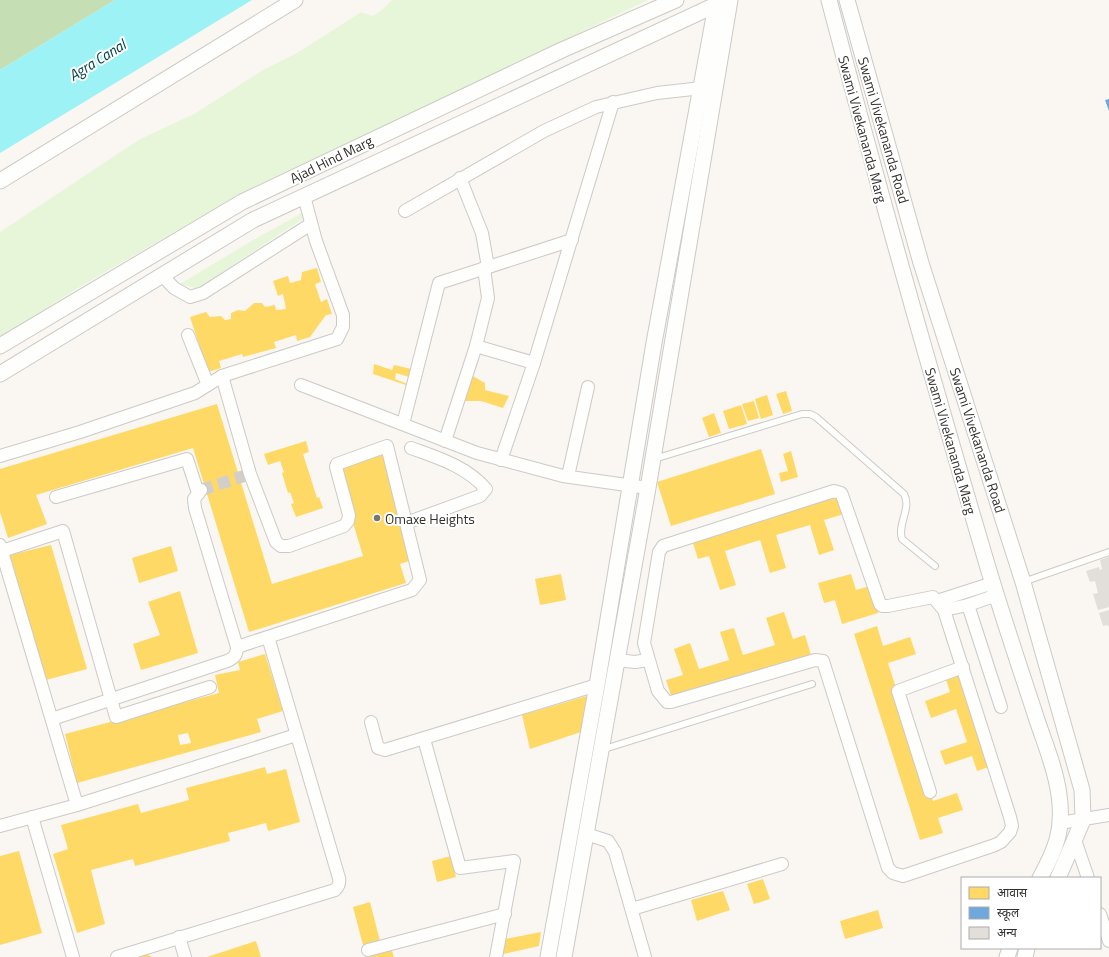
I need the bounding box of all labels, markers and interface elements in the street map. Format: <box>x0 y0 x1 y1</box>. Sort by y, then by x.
water label: Agra Canal <box>64 32 132 87</box>
street label: Swami Vivekananda Marg <box>833 53 893 205</box>
street label: Swami Vivekananda Road <box>853 54 915 206</box>
street label: Ajad Hind Marg <box>286 130 376 188</box>
street label: Swami Vivekananda Marg <box>920 365 982 517</box>
street label: Swami Vivekananda Road <box>945 365 1011 515</box>
place label: Omaxe Heights <box>385 508 475 529</box>
marker: Omaxe Heights <box>372 513 382 523</box>
legend <box>961 877 1101 949</box>
text: आवास <box>997 883 1028 902</box>
text: स्कूल <box>997 903 1020 922</box>
text: अन्य <box>997 923 1018 942</box>

